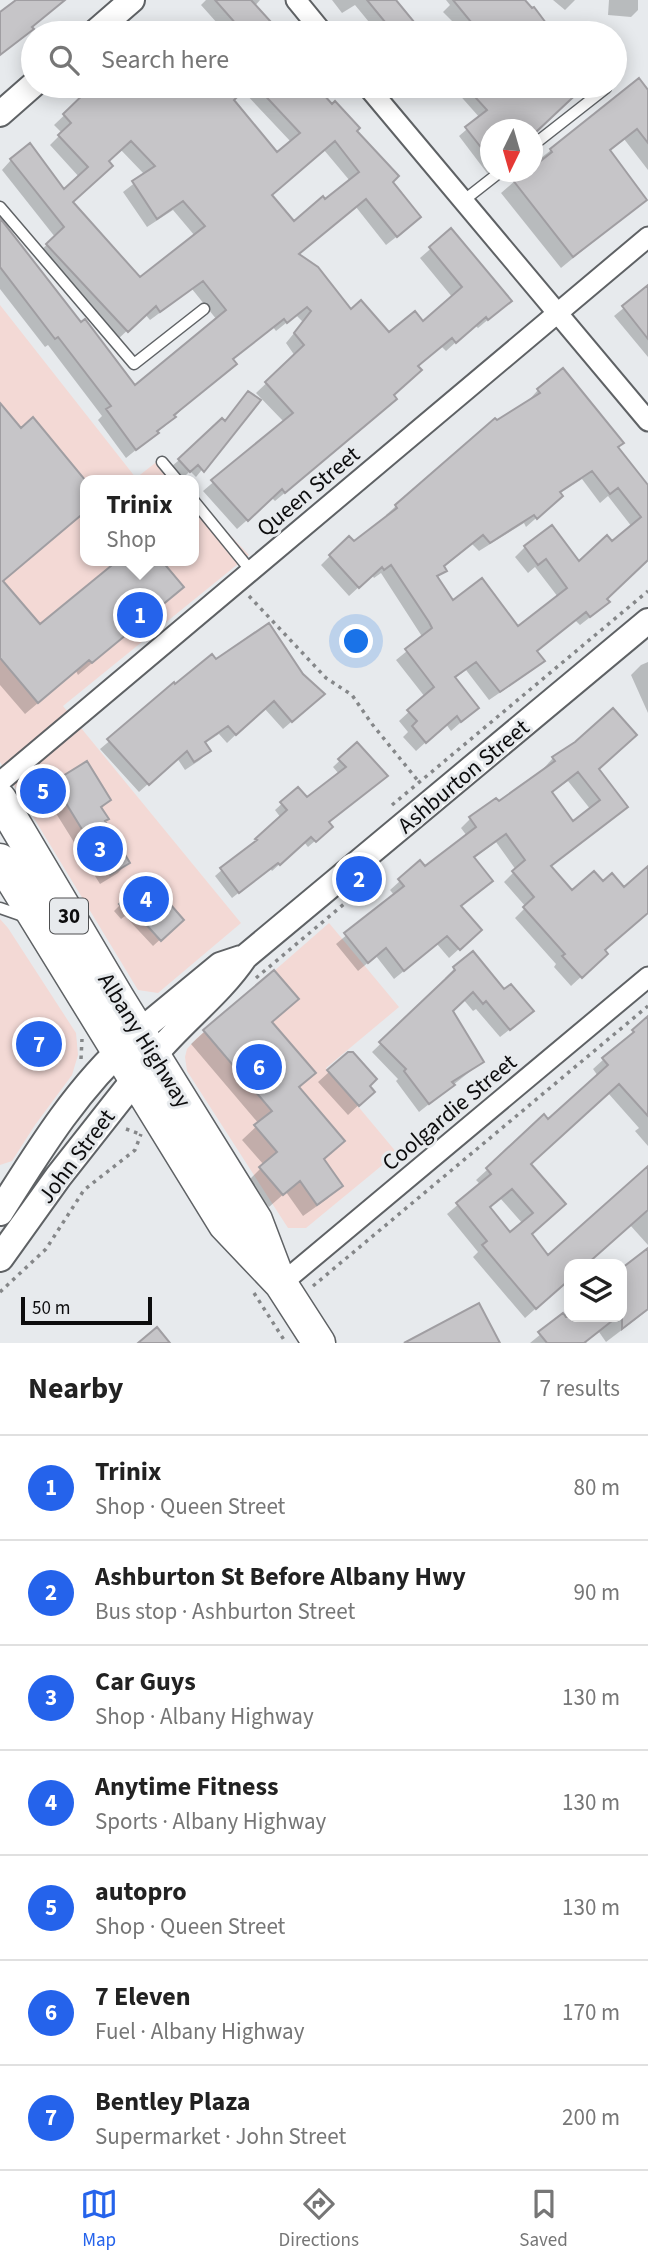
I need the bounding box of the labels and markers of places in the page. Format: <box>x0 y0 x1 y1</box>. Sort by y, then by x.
pin: 1 <box>117 589 163 641</box>
pin: 5 <box>20 765 66 817</box>
pin: 3 <box>77 823 123 875</box>
pin: 2 <box>336 853 382 905</box>
pin: 4 <box>123 873 169 925</box>
pin: 7 <box>16 1018 62 1070</box>
pin: 6 <box>236 1041 282 1093</box>

